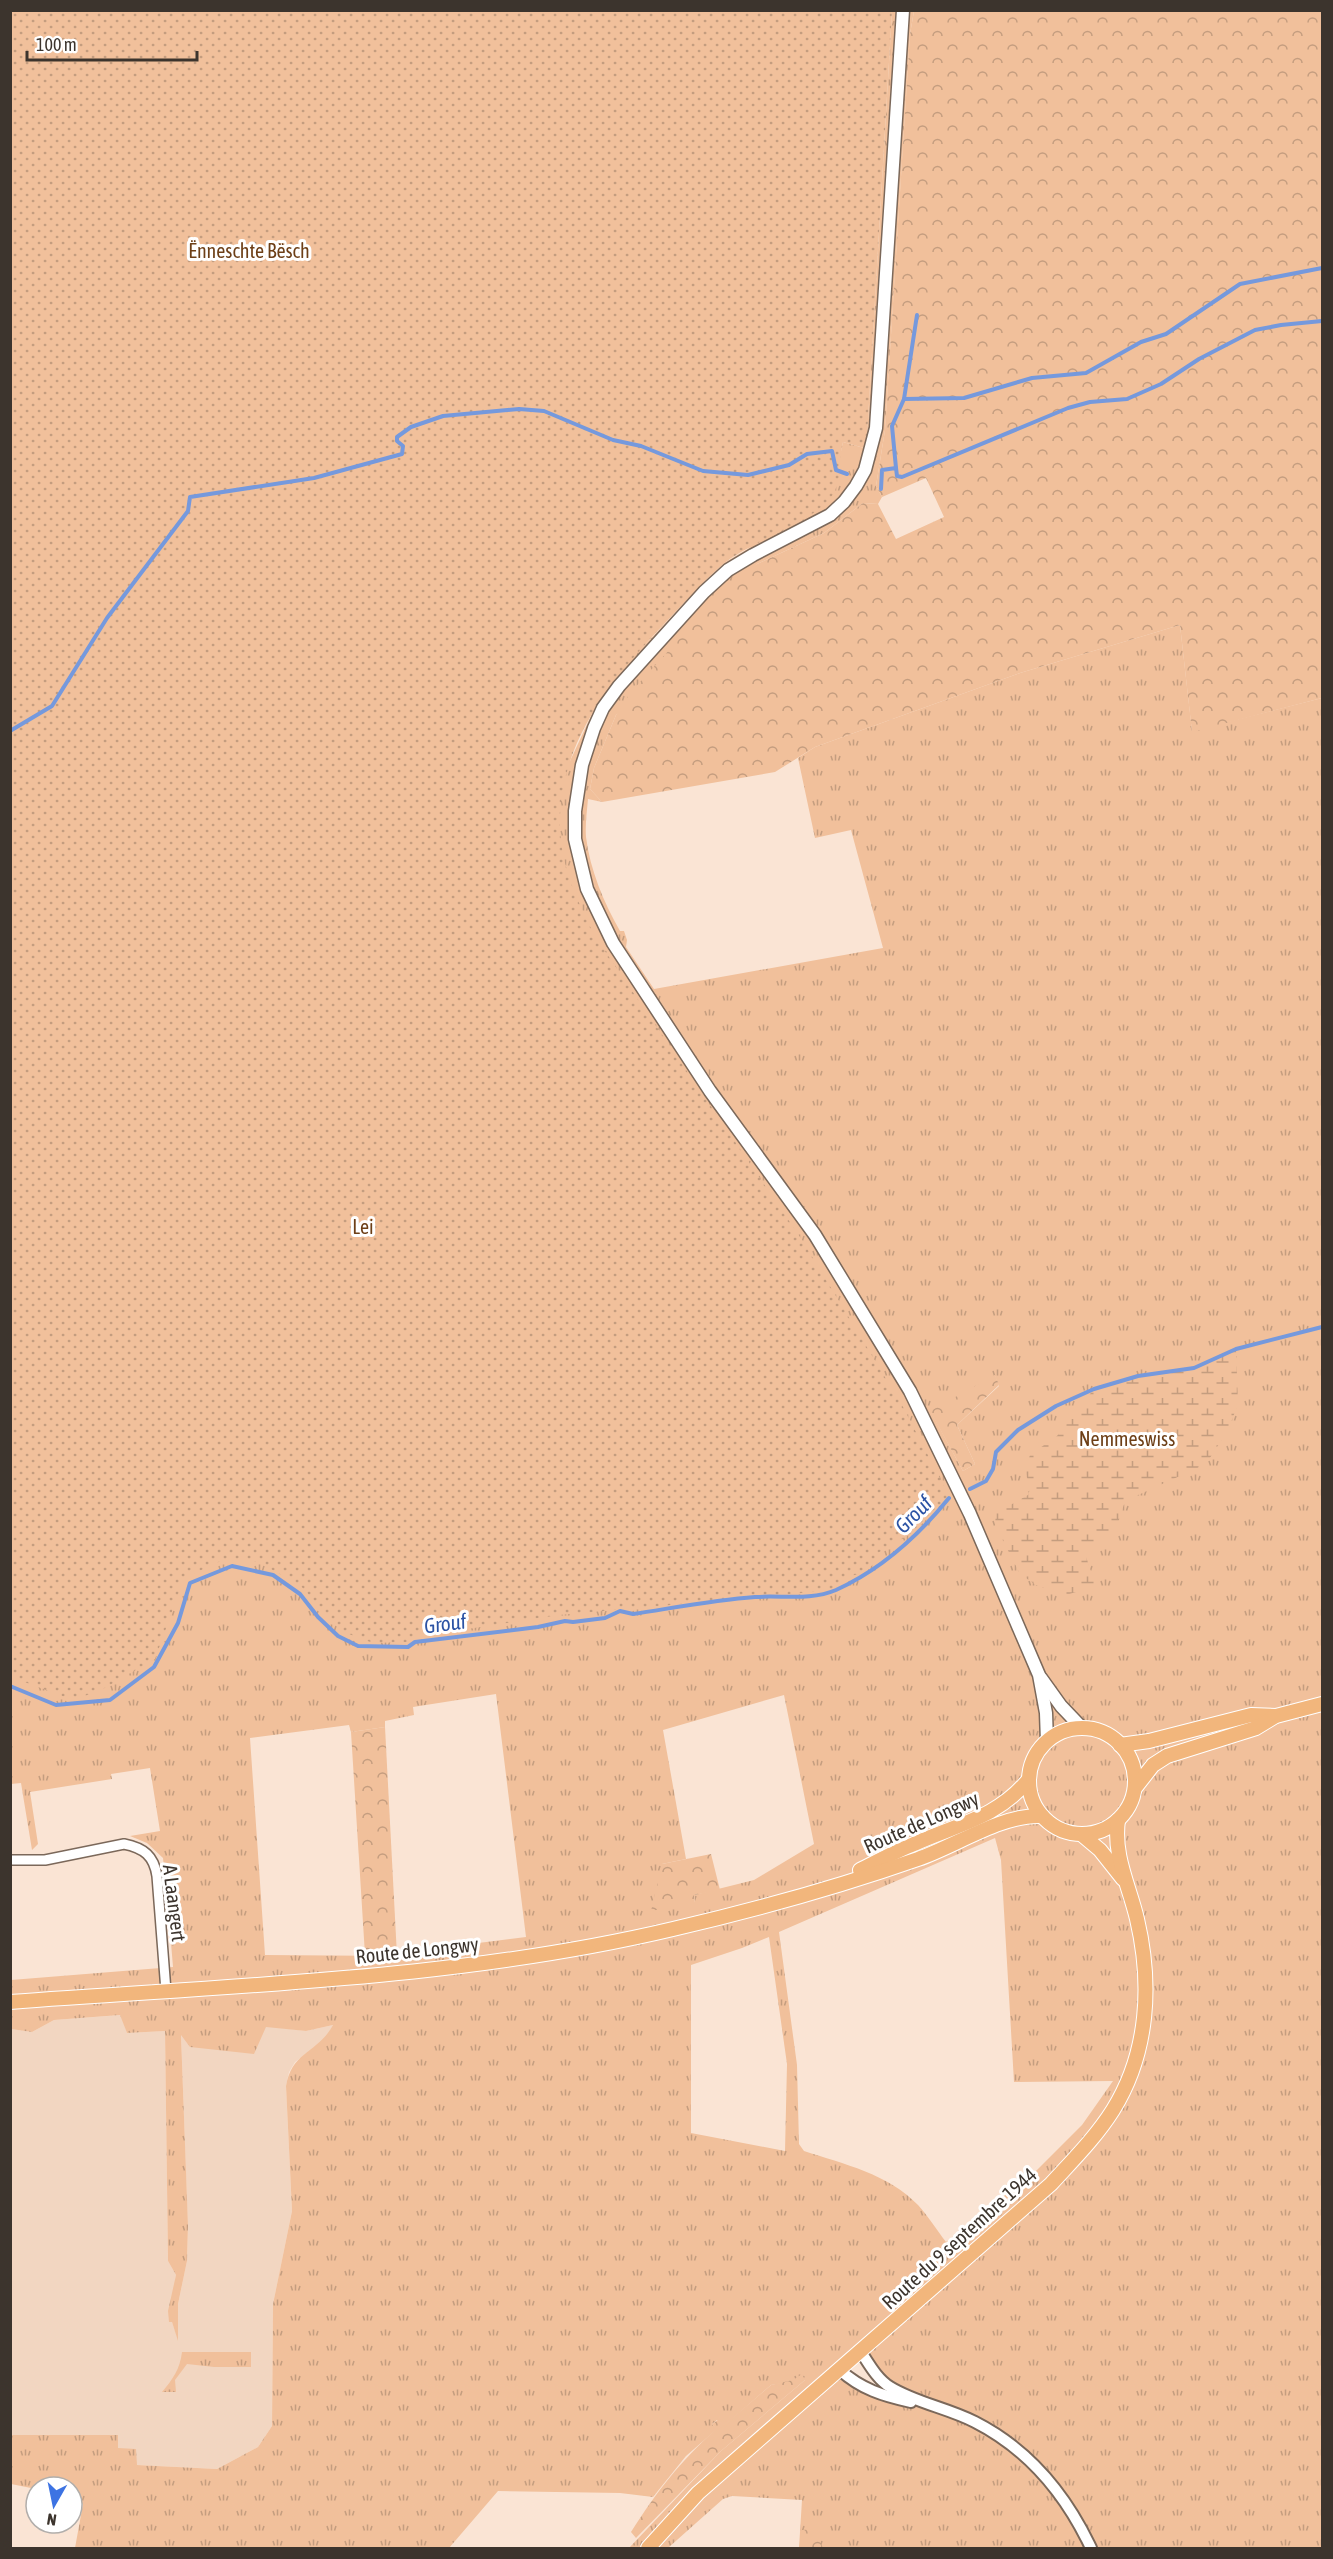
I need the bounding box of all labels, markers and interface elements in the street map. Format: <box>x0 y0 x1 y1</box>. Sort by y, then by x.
scale bar <box>27 24 196 62</box>
text: 100 m <box>36 34 77 55</box>
park label: Ënneschte Bësch <box>188 239 310 262</box>
park label: Lei <box>352 1215 374 1238</box>
park label: Nemmeswiss <box>1079 1427 1175 1450</box>
water label: Grouf <box>889 1490 937 1538</box>
water label: Grouf <box>422 1608 469 1638</box>
street label: Route de Longwy <box>860 1786 982 1858</box>
street label: A Laangert <box>159 1863 191 1943</box>
street label: Route de Longwy <box>354 1932 480 1968</box>
street label: Route du 9 septembre 1944 <box>877 2163 1041 2313</box>
north arrow <box>24 2475 84 2535</box>
text: N <box>46 2510 58 2529</box>

